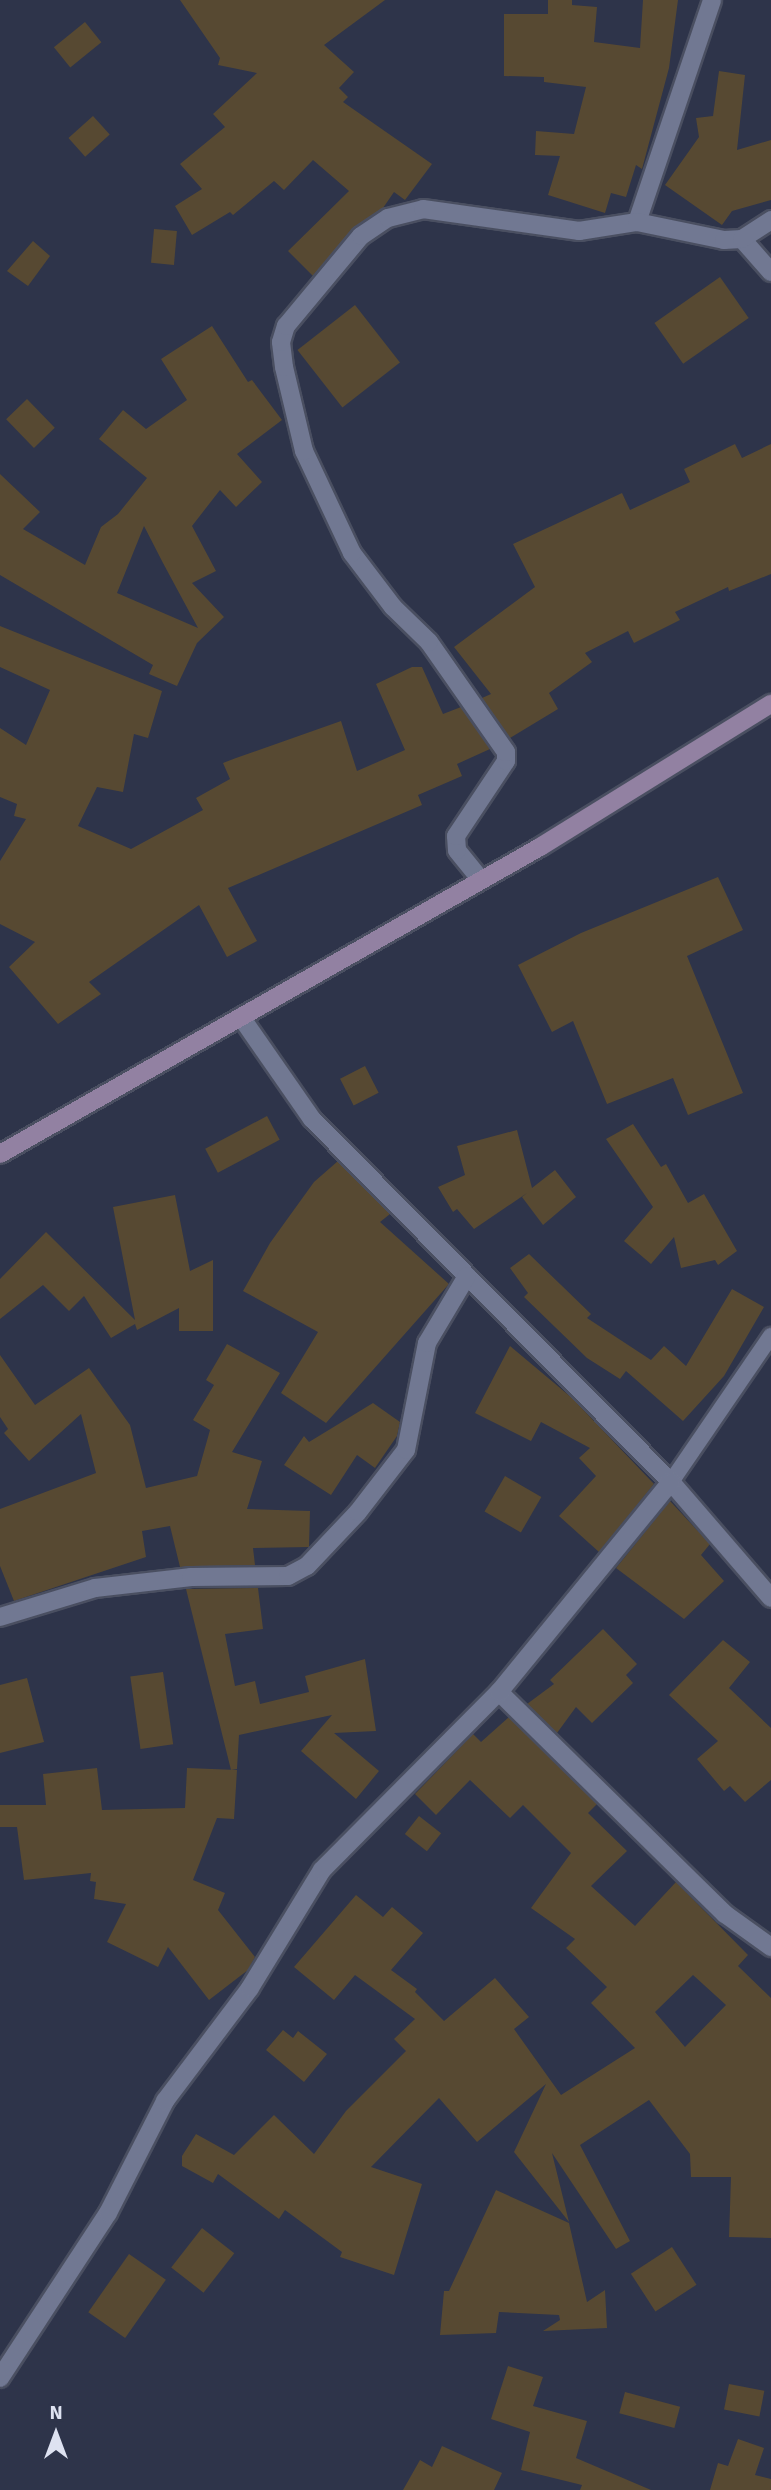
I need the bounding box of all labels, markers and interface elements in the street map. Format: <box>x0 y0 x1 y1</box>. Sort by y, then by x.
north arrow <box>21 2399 91 2469</box>
text: N <box>49 2401 63 2425</box>

